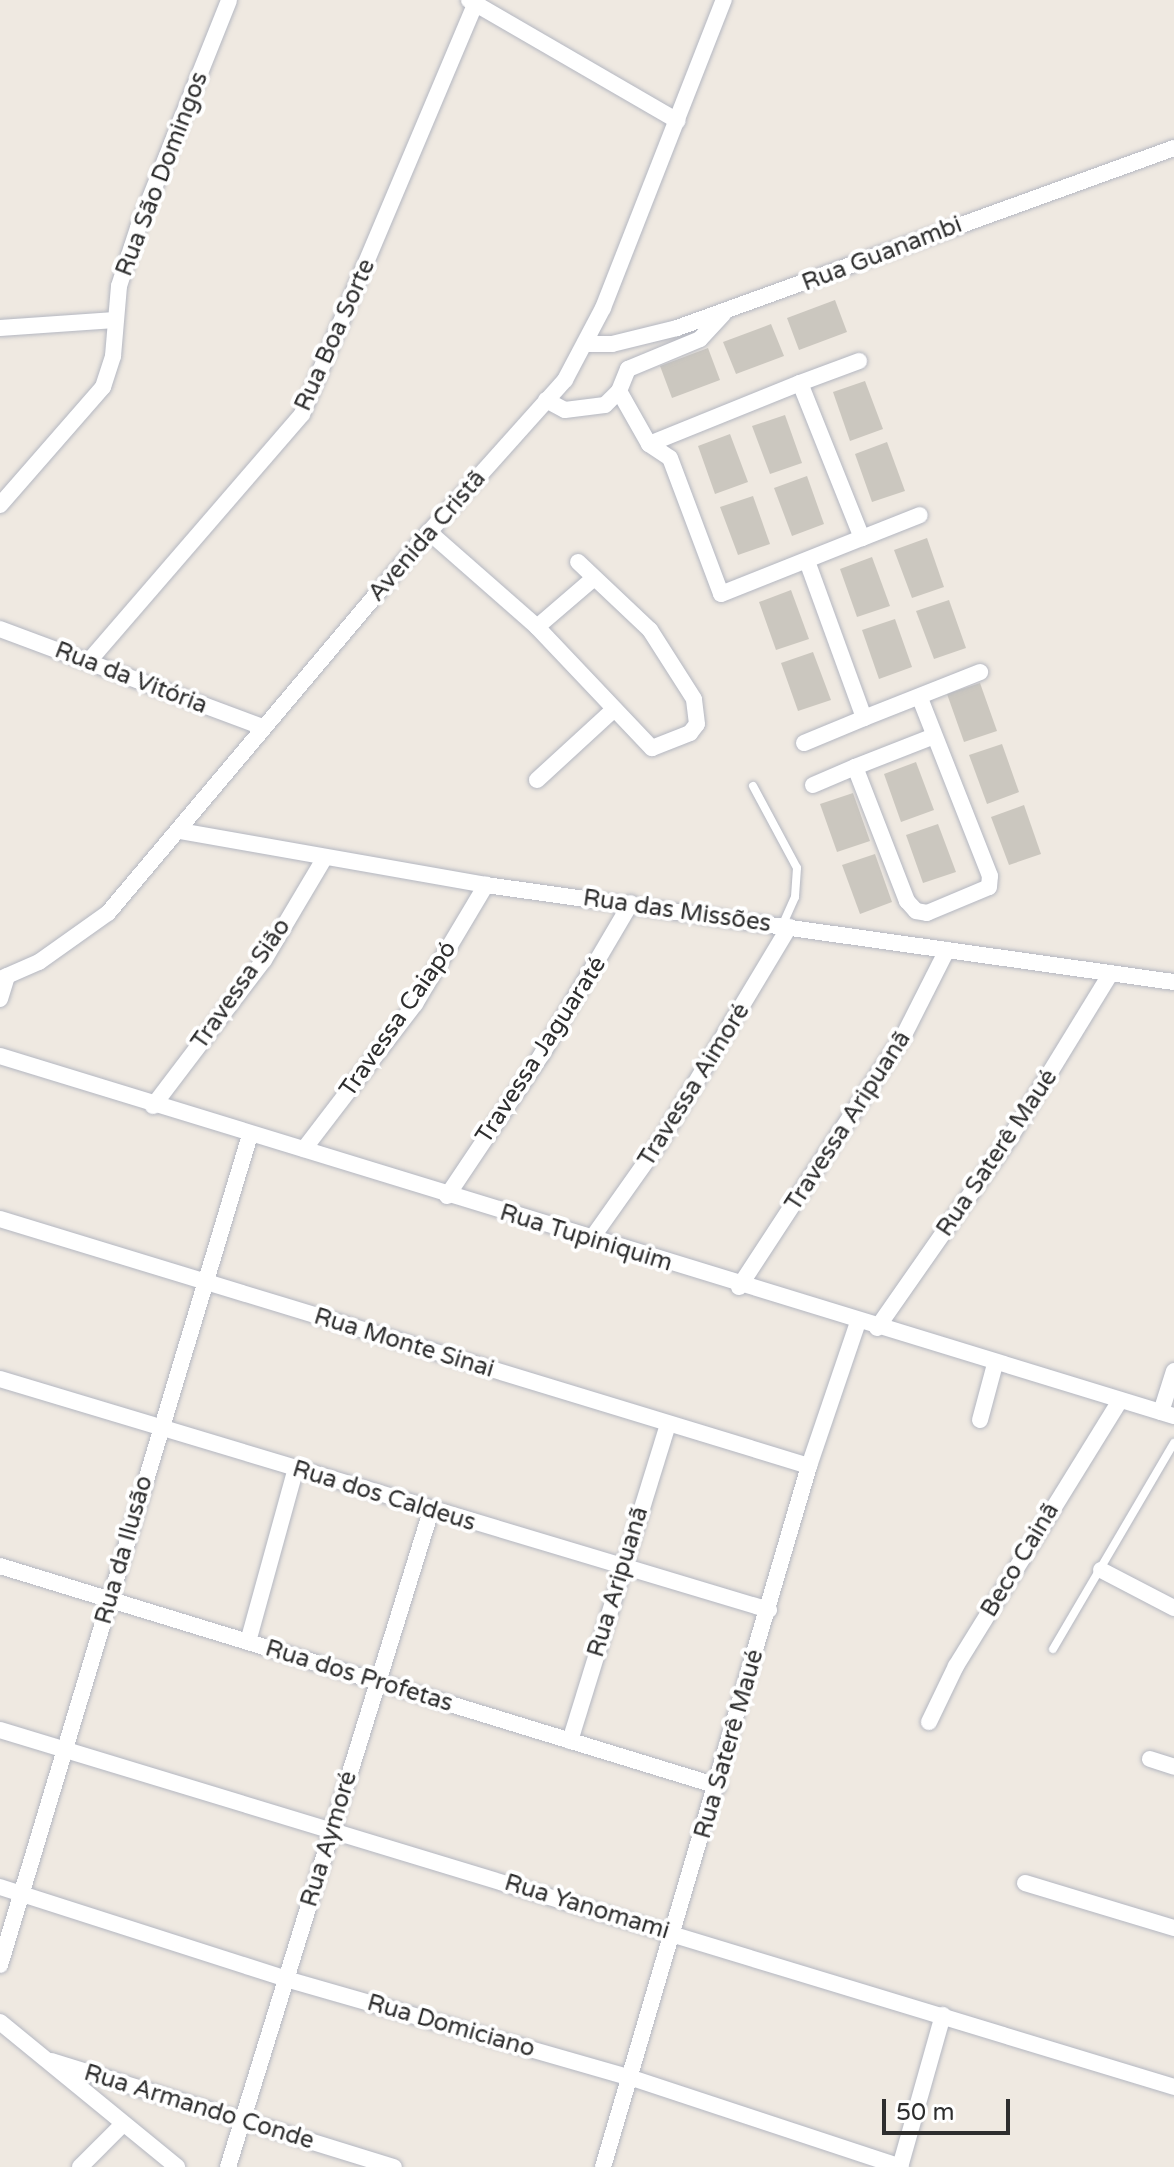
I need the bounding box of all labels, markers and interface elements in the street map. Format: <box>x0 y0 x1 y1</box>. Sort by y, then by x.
street label: Rua São Domingos <box>110 68 214 280</box>
street label: Rua Guanambi <box>798 210 966 298</box>
street label: Rua Boa Sorte <box>289 254 381 416</box>
street label: Avenida Cristã <box>362 465 492 607</box>
street label: Rua da Vitória <box>51 636 211 720</box>
street label: Rua das Missões <box>581 884 773 938</box>
street label: Travessa Sião <box>185 913 297 1055</box>
street label: Travessa Caiapó <box>333 935 463 1103</box>
street label: Travessa Jaguaraté <box>470 951 612 1149</box>
street label: Travessa Aimoré <box>632 998 756 1172</box>
street label: Travessa Aripuanã <box>779 1026 917 1216</box>
street label: Rua Saterê Maué <box>930 1064 1064 1242</box>
street label: Rua Tupiniquim <box>496 1198 676 1278</box>
street label: Rua Monte Sinai <box>311 1302 497 1384</box>
street label: Rua dos Caldeus <box>289 1454 479 1538</box>
street label: Rua da Ilusão <box>89 1472 159 1628</box>
street label: Beco Cainã <box>975 1498 1065 1622</box>
street label: Rua Aripuanã <box>581 1503 655 1661</box>
street label: Rua dos Profetas <box>262 1634 456 1718</box>
street label: Rua Saterê Maué <box>688 1646 770 1842</box>
street label: Rua Aymoré <box>295 1768 363 1910</box>
street label: Rua Yanomami <box>501 1868 673 1946</box>
street label: Rua Domiciano <box>364 1988 538 2064</box>
street label: Rua Armando Conde <box>81 2058 317 2156</box>
scale bar <box>886 2083 1014 2133</box>
text: 50 m <box>896 2098 954 2127</box>

